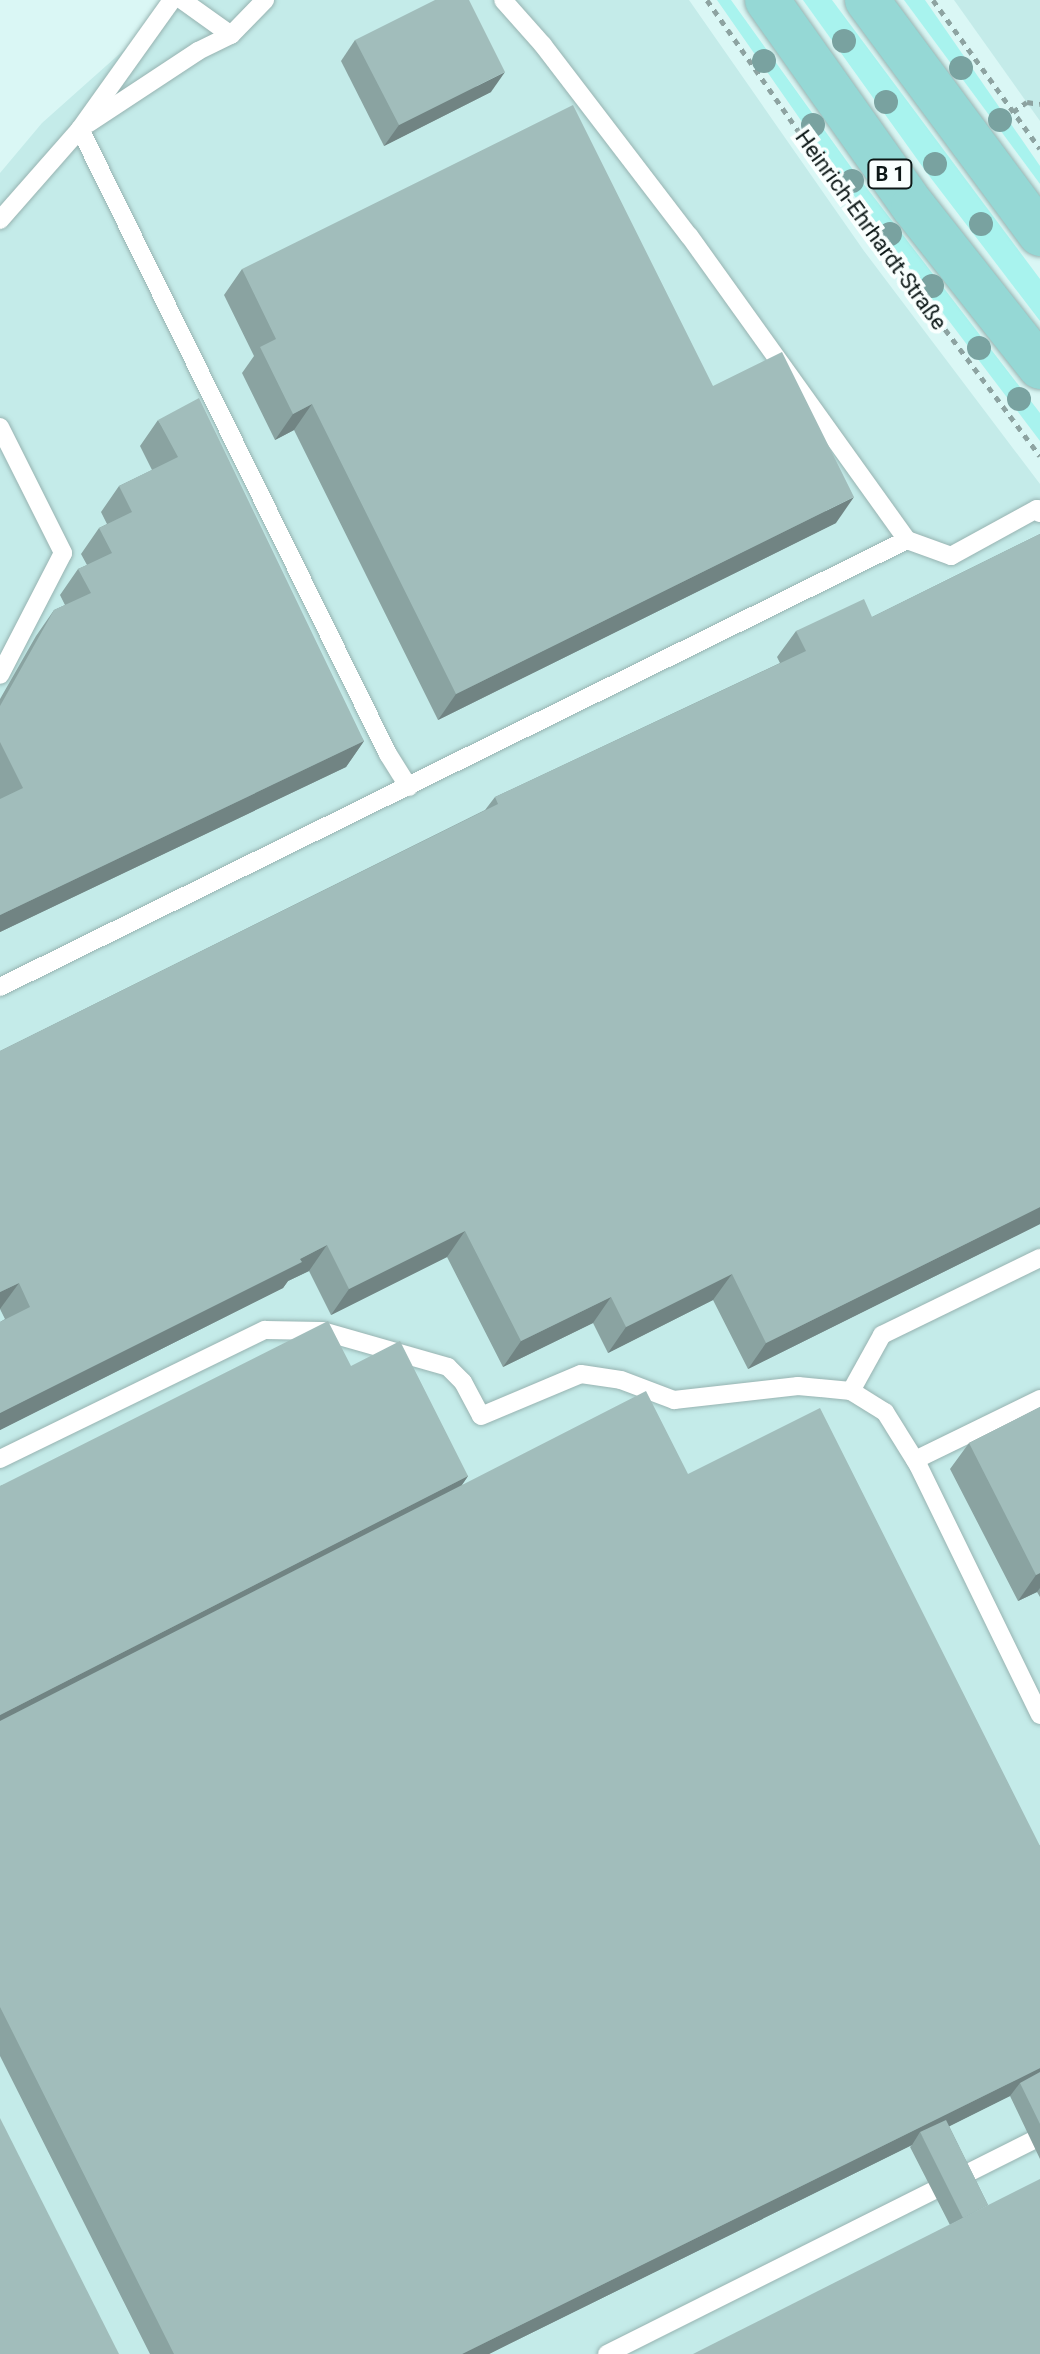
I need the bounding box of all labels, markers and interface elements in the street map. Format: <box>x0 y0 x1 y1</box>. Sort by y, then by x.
street label: Heinrich-Ehrhardt-Straße <box>790 125 952 335</box>
road number: B 1 <box>866 158 914 190</box>

